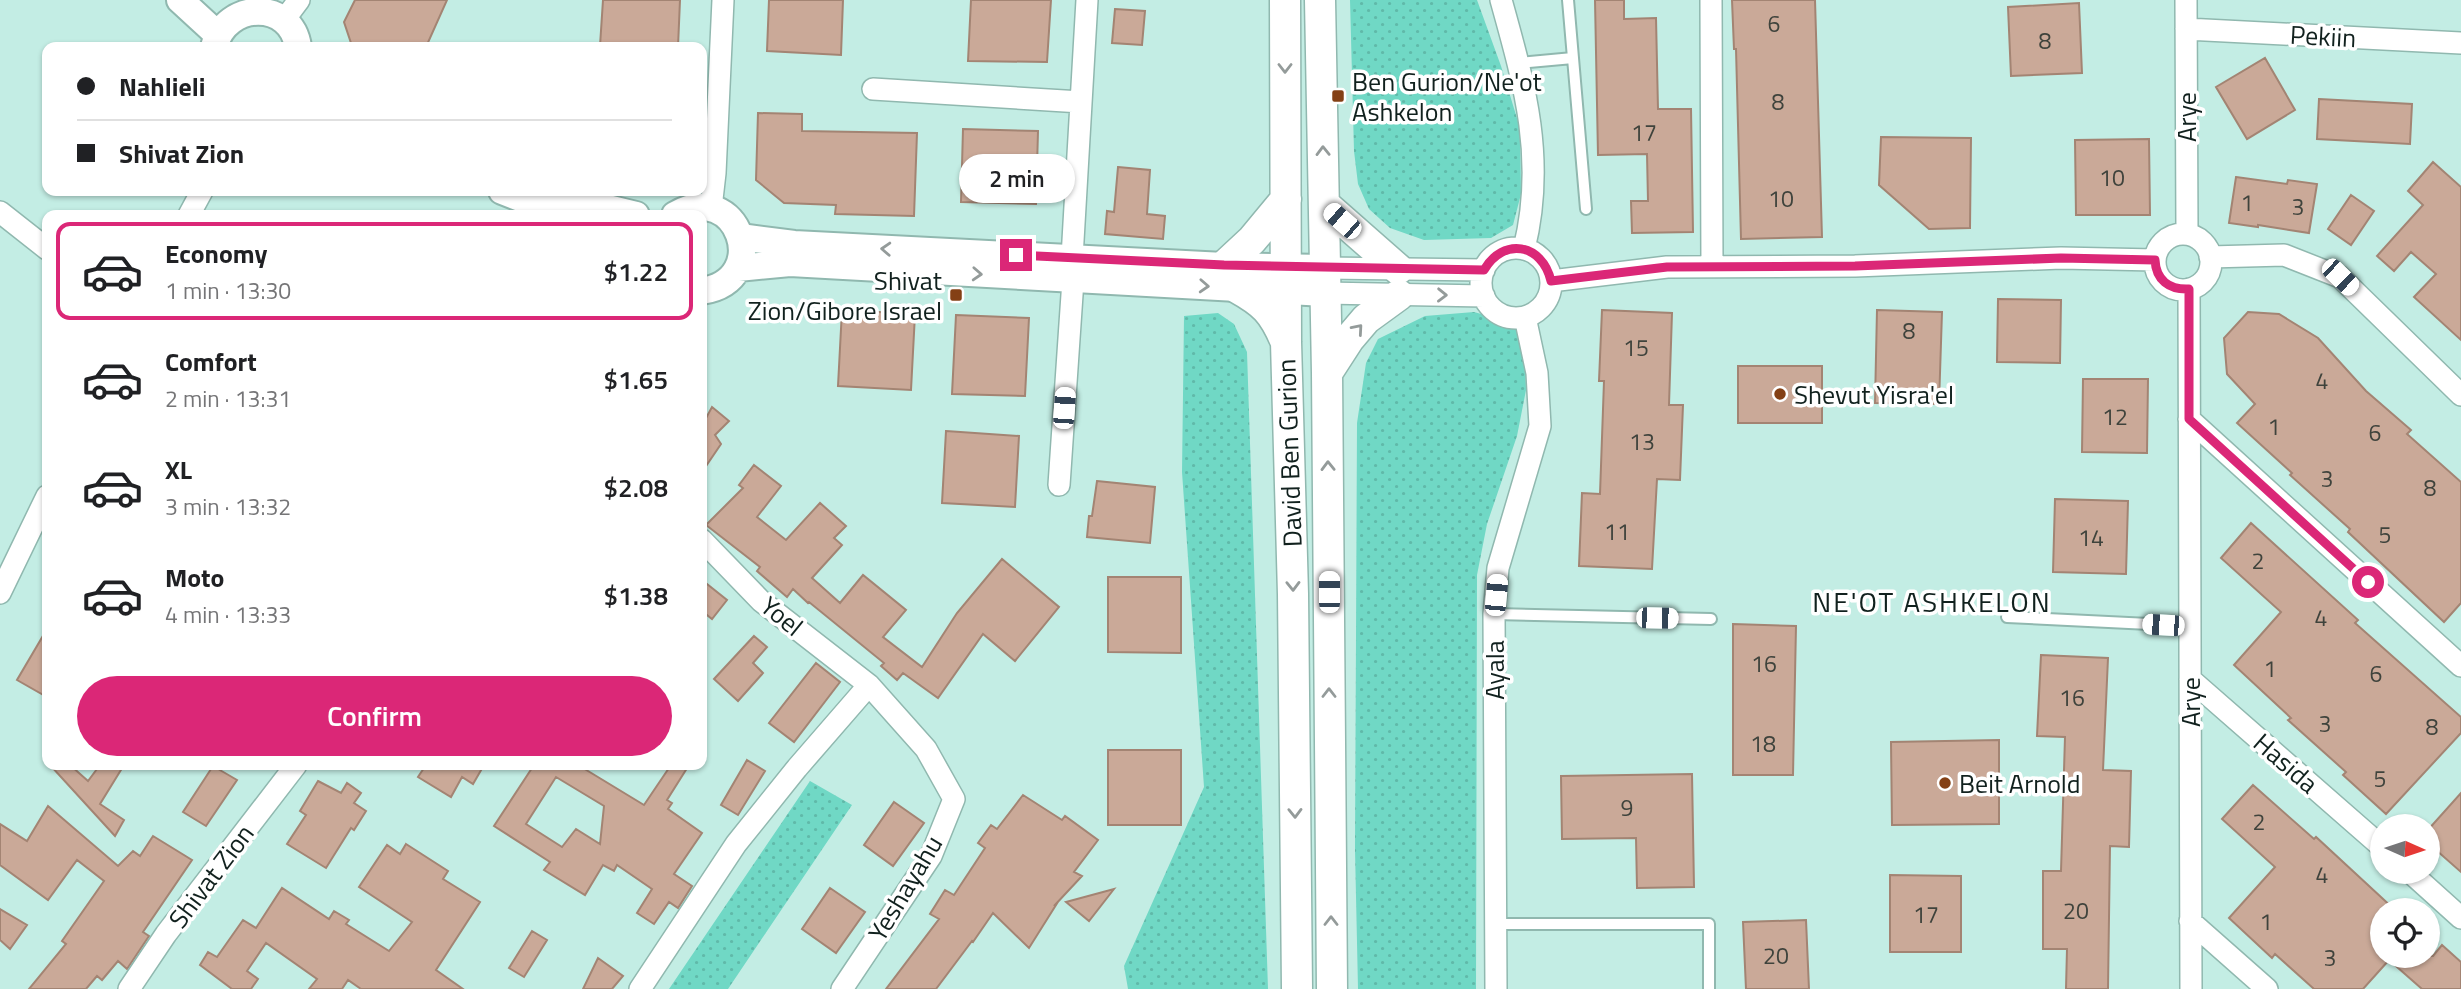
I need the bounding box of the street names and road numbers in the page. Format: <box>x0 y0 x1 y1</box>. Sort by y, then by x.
street label: Pekiin <box>2289 15 2357 57</box>
street label: Arye <box>2167 92 2206 142</box>
street label: David Ben Gurion <box>1266 358 1312 548</box>
street label: Yoel <box>752 587 812 645</box>
street label: Ayala <box>1475 640 1514 700</box>
street label: Arye <box>2171 677 2210 727</box>
street label: Hasida <box>2245 724 2327 802</box>
street label: Shivat Zion <box>159 816 263 936</box>
street label: Yeshayahu <box>858 828 952 948</box>

